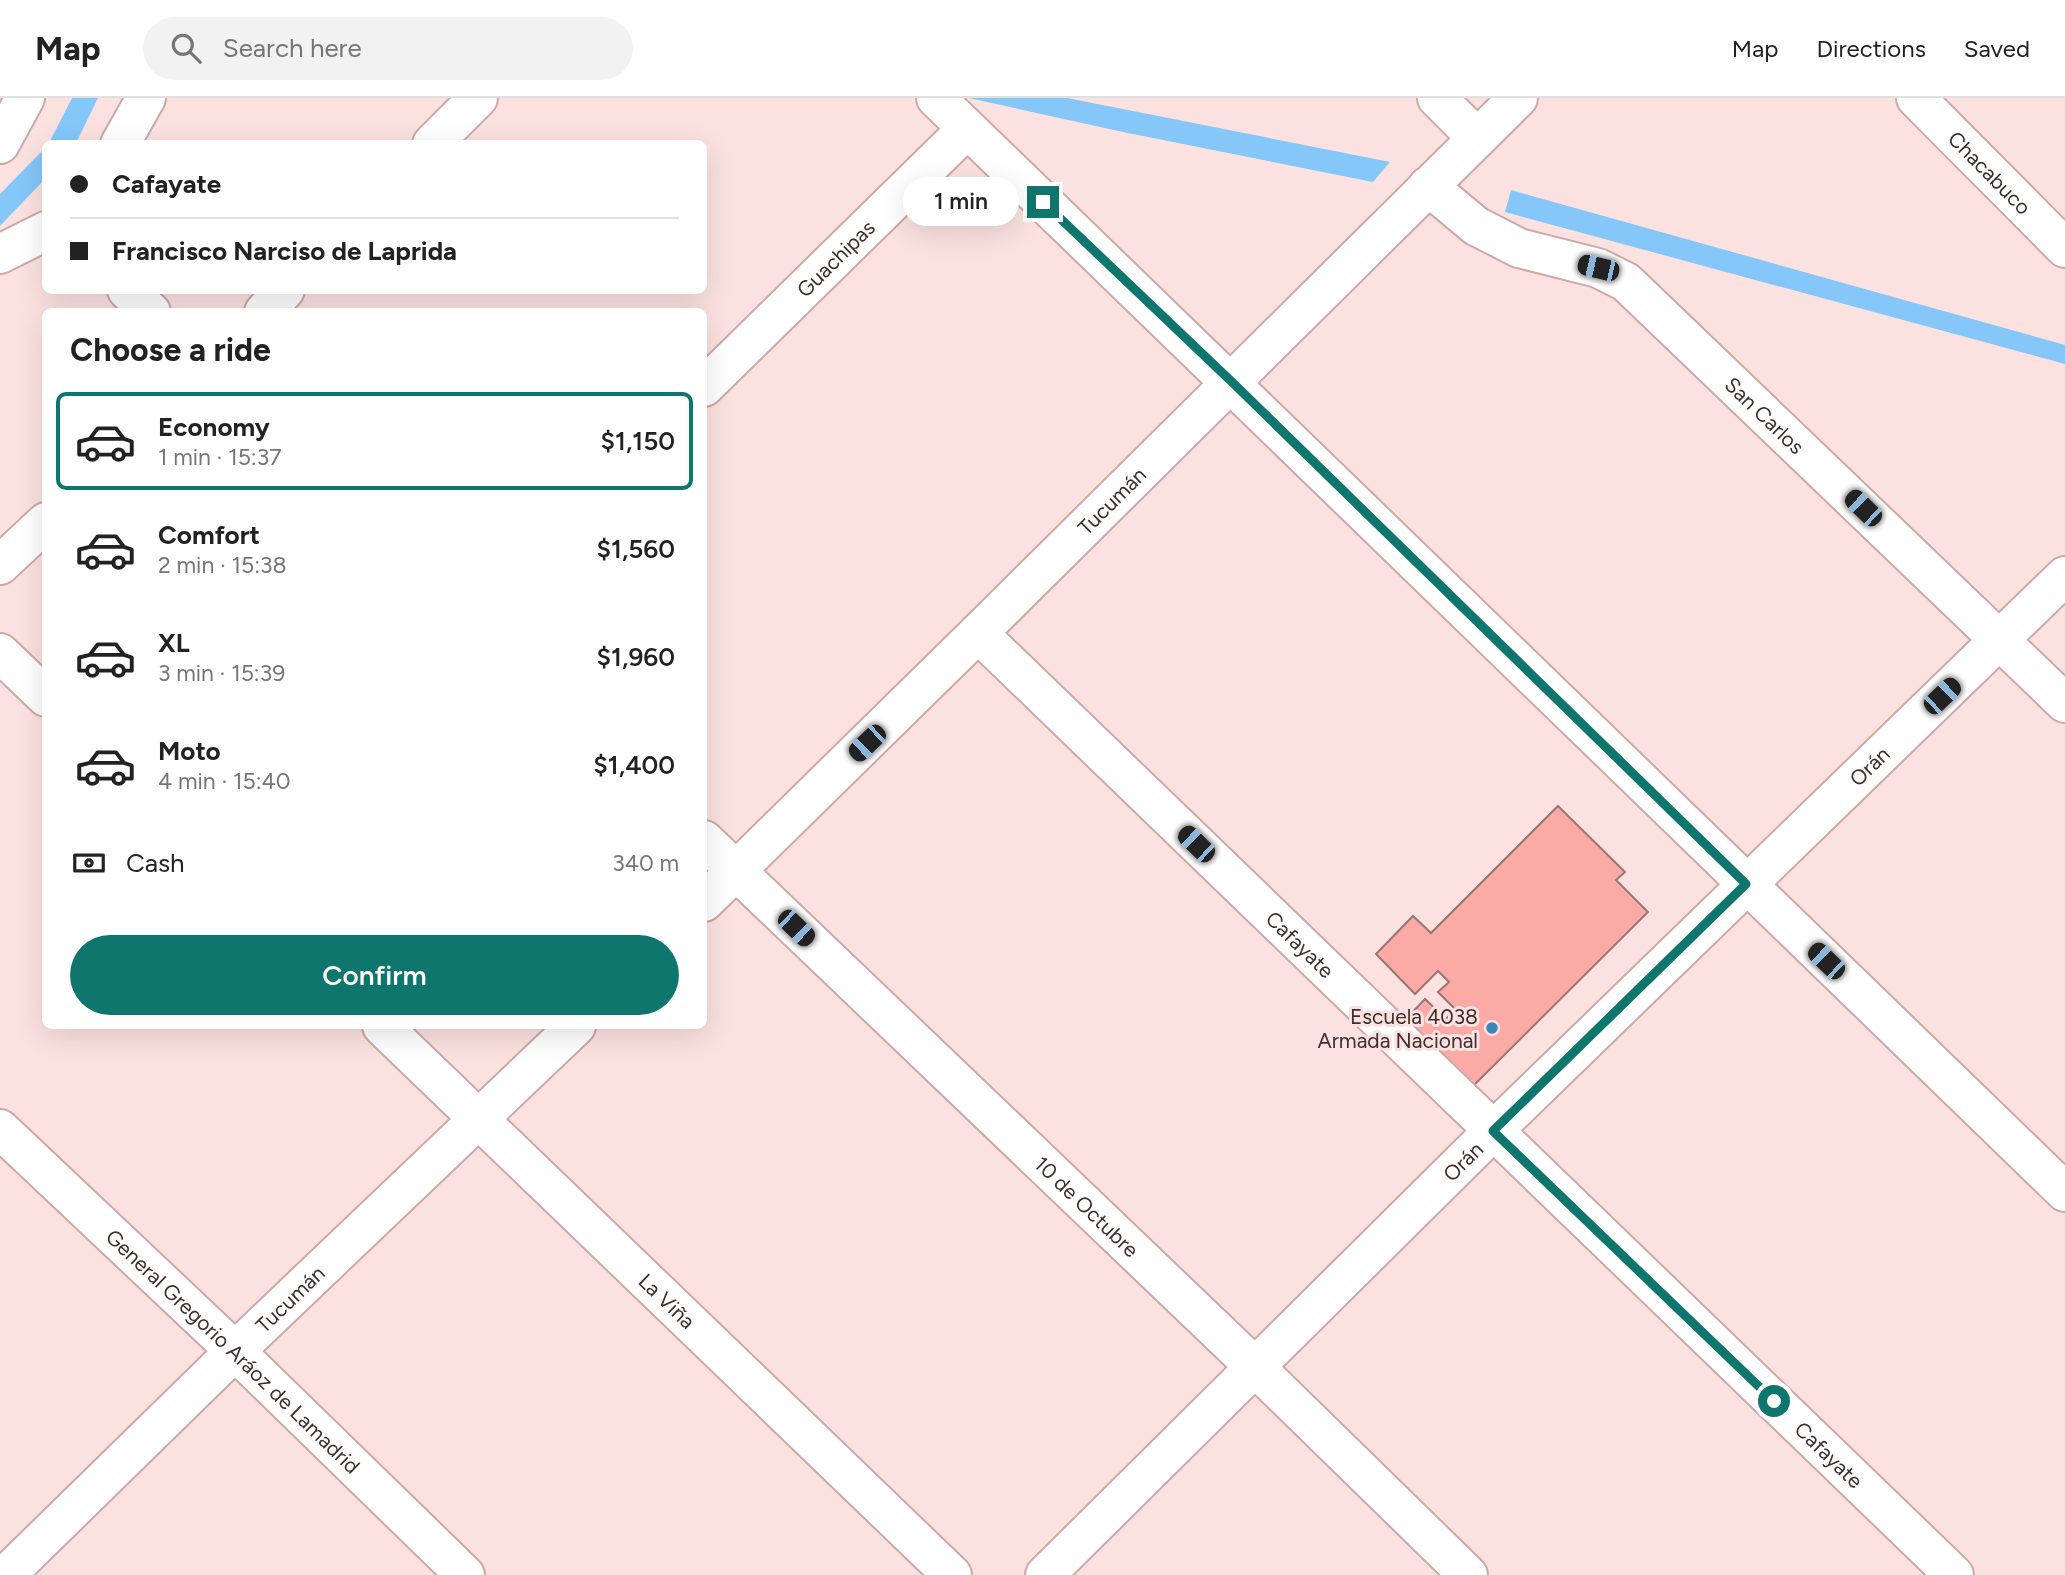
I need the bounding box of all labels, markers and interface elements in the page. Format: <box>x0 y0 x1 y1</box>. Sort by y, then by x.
search box <box>143 17 633 80</box>
text: Map <box>35 29 101 68</box>
icon: search <box>167 29 205 67</box>
text: Search here <box>223 32 362 64</box>
text: Map <box>1732 34 1778 63</box>
text: Directions <box>1816 34 1926 63</box>
text: Saved <box>1964 34 2030 63</box>
street label: Chacabuco <box>1943 126 2037 219</box>
text: Cafayate <box>112 168 221 200</box>
callout: 1 min <box>903 178 1018 226</box>
route end <box>1027 186 1059 218</box>
text: 1 min <box>934 187 988 215</box>
street label: Guachipas <box>791 214 880 302</box>
text: Francisco Narciso de Laprida <box>112 235 457 267</box>
car <box>1576 253 1621 283</box>
text: Choose a ride <box>70 331 271 369</box>
street label: San Carlos <box>1720 372 1810 459</box>
icon: car <box>74 410 137 473</box>
text: Economy <box>158 411 270 443</box>
text: $1,150 <box>601 425 675 457</box>
text: 1 min · 15:37 <box>158 443 282 471</box>
street label: Tucumán <box>1072 462 1151 540</box>
car <box>1841 486 1886 530</box>
icon: car <box>74 518 137 581</box>
text: Comfort <box>158 519 260 551</box>
text: $1,560 <box>597 533 675 565</box>
text: 2 min · 15:38 <box>158 551 287 579</box>
icon: car <box>74 626 137 689</box>
text: XL <box>158 627 190 659</box>
text: $1,960 <box>597 641 675 673</box>
text: 3 min · 15:39 <box>158 659 285 687</box>
car <box>1920 674 1965 718</box>
car <box>845 721 890 765</box>
icon: car <box>74 734 137 797</box>
text: Moto <box>158 735 221 767</box>
street label: Orán <box>1844 741 1894 791</box>
text: $1,400 <box>593 749 675 781</box>
text: 4 min · 15:40 <box>158 767 290 795</box>
car <box>1174 822 1219 866</box>
icon: cash <box>70 844 108 882</box>
text: Cash <box>126 847 185 879</box>
text: 340 m <box>612 849 679 877</box>
car <box>774 906 819 950</box>
street label: Cafayate <box>1261 906 1340 983</box>
button: Confirm <box>70 935 679 1015</box>
car <box>1804 939 1849 983</box>
place label: Escuela 4038 Armada Nacional <box>1317 1004 1478 1053</box>
marker: Escuela 4038 Armada Nacional <box>1484 1020 1500 1036</box>
street label: Orán <box>1438 1136 1488 1186</box>
street label: 10 de Octubre <box>1030 1151 1144 1262</box>
street label: General Gregorio Aráoz de Lamadrid <box>101 1224 365 1478</box>
street label: Tucumán <box>250 1260 329 1337</box>
street label: La Viña <box>634 1268 701 1334</box>
route start <box>1758 1385 1790 1417</box>
street label: Cafayate <box>1790 1416 1868 1493</box>

